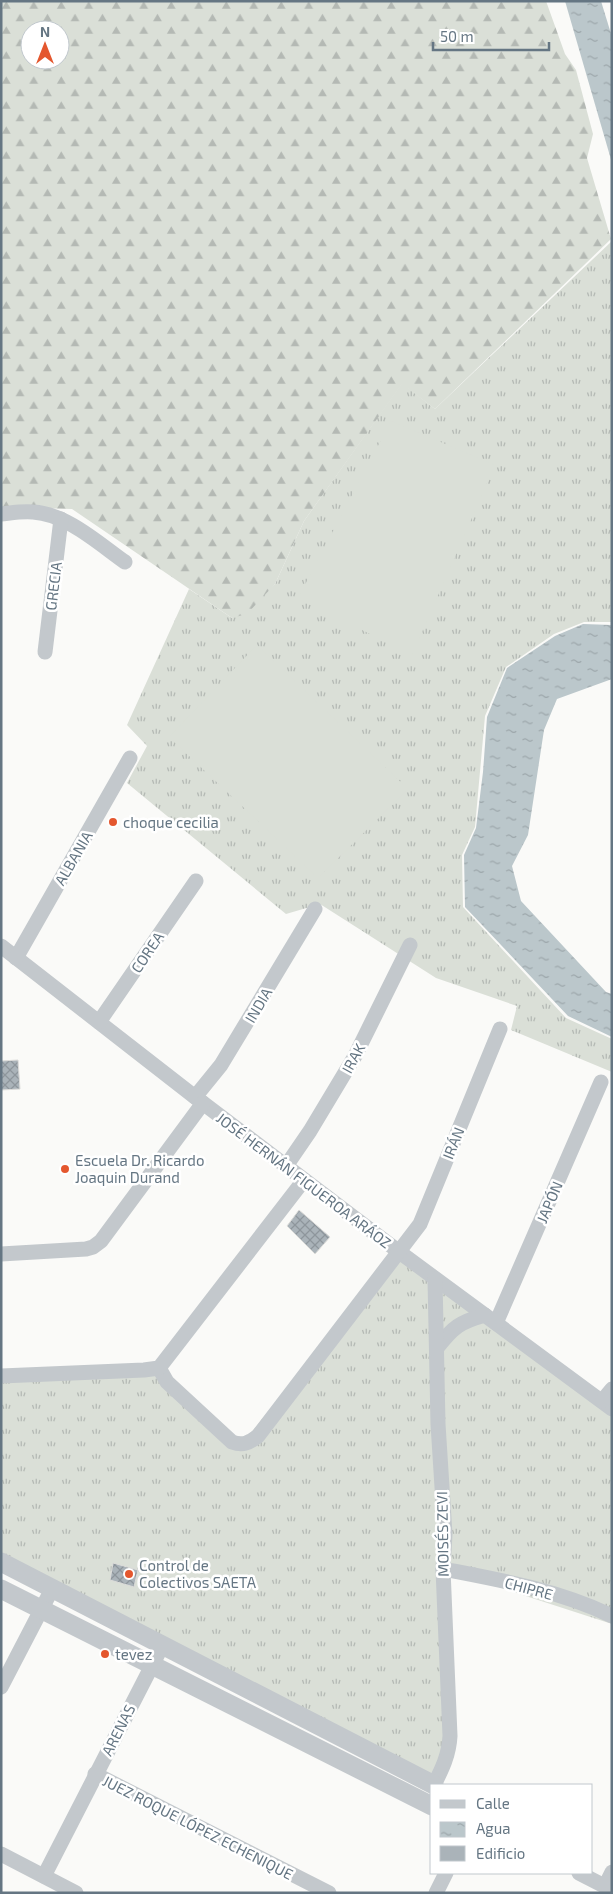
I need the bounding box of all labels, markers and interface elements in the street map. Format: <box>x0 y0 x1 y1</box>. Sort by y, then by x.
north arrow <box>20 20 70 70</box>
scale bar <box>433 20 549 52</box>
text: N <box>40 23 50 40</box>
text: 50 m <box>440 27 474 45</box>
street label: GRECIA <box>41 560 65 611</box>
place label: choque cecilia <box>123 813 219 831</box>
marker: choque cecilia <box>107 816 119 828</box>
street label: ALBANIA <box>50 827 96 888</box>
street label: COREA <box>127 928 168 976</box>
street label: INDIA <box>241 984 276 1026</box>
street label: IRAK <box>338 1040 369 1076</box>
street label: JOSÉ HERNÁN FIGUEROA ARÁOZ <box>213 1108 395 1252</box>
street label: IRÁN <box>438 1124 468 1162</box>
place label: Escuela Dr. Ricardo Joaquin Durand <box>75 1151 204 1186</box>
marker: Escuela Dr. Ricardo Joaquin Durand <box>59 1163 71 1175</box>
street label: JAPÓN <box>532 1178 566 1226</box>
street label: MOISÉS ZEVI <box>432 1491 452 1577</box>
place label: Control de Colectivos SAETA <box>139 1556 257 1591</box>
marker: Control de Colectivos SAETA <box>123 1568 135 1580</box>
street label: CHIPRE <box>503 1573 555 1603</box>
place label: tevez <box>115 1645 152 1663</box>
marker: tevez <box>99 1648 111 1660</box>
street label: ARENAS <box>97 1701 139 1759</box>
street label: JUEZ ROQUE LÓPEZ ECHENIQUE <box>99 1771 296 1884</box>
legend <box>430 1784 593 1874</box>
text: Calle <box>476 1794 510 1812</box>
text: Agua <box>476 1819 511 1837</box>
text: Edificio <box>476 1844 525 1862</box>

